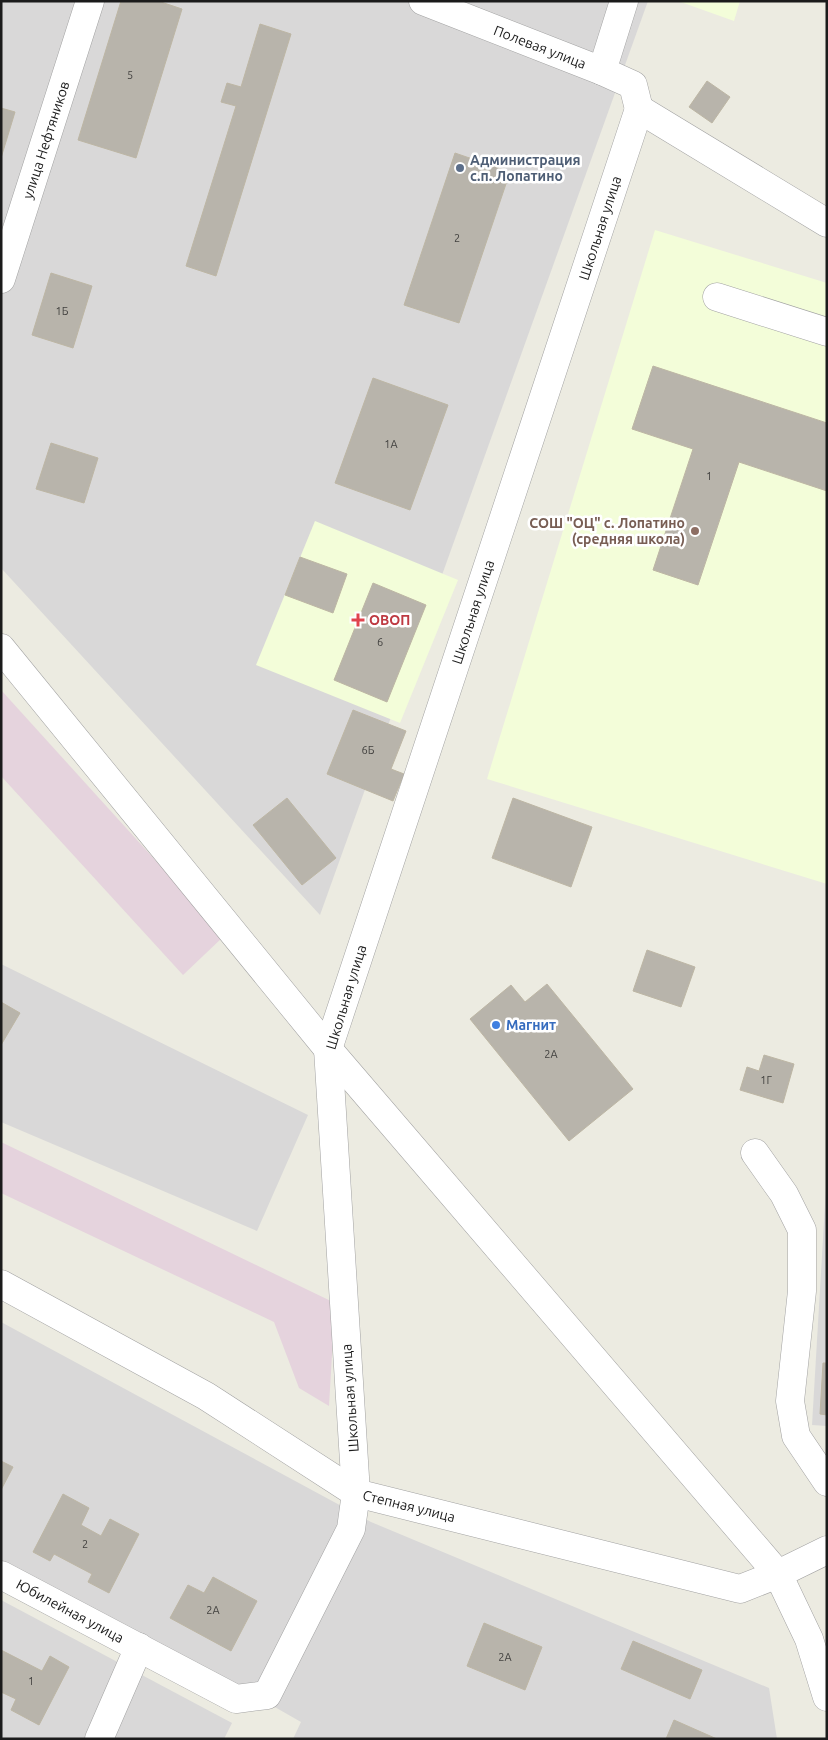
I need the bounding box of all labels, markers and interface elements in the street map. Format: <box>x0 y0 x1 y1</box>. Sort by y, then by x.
street label: Полевая улица <box>492 22 588 72</box>
house number: 5 <box>127 69 133 81</box>
street label: улица Нефтяников <box>19 79 73 201</box>
place label: Администрация с.п. Лопатино <box>470 152 580 184</box>
marker: Администрация с.п. Лопатино <box>454 162 466 174</box>
street label: Школьная улица <box>576 174 624 282</box>
house number: 2 <box>454 232 460 244</box>
house number: 1Б <box>56 305 69 317</box>
house number: 1А <box>384 438 399 450</box>
house number: 1 <box>706 470 712 482</box>
place label: СОШ "ОЦ" с. Лопатино (средняя школа) <box>529 515 685 547</box>
marker: СОШ "ОЦ" с. Лопатино (средняя школа) <box>689 525 701 537</box>
street label: Школьная улица <box>449 558 497 666</box>
place label: ОВОП <box>369 612 410 628</box>
marker: ОВОП <box>351 613 365 627</box>
house number: 6 <box>377 636 383 648</box>
house number: 6Б <box>362 744 375 756</box>
street label: Школьная улица <box>322 943 370 1051</box>
place label: Магнит <box>506 1017 556 1033</box>
marker: Магнит <box>490 1019 502 1031</box>
house number: 2А <box>544 1048 559 1060</box>
house number: 1Г <box>760 1074 772 1086</box>
street label: Школьная улица <box>338 1343 362 1453</box>
street label: Степная улица <box>361 1487 457 1525</box>
house number: 2 <box>82 1538 88 1550</box>
street label: Юбилейная улица <box>14 1576 126 1646</box>
house number: 2А <box>206 1604 221 1616</box>
house number: 2А <box>498 1651 513 1663</box>
house number: 1 <box>28 1675 34 1687</box>

